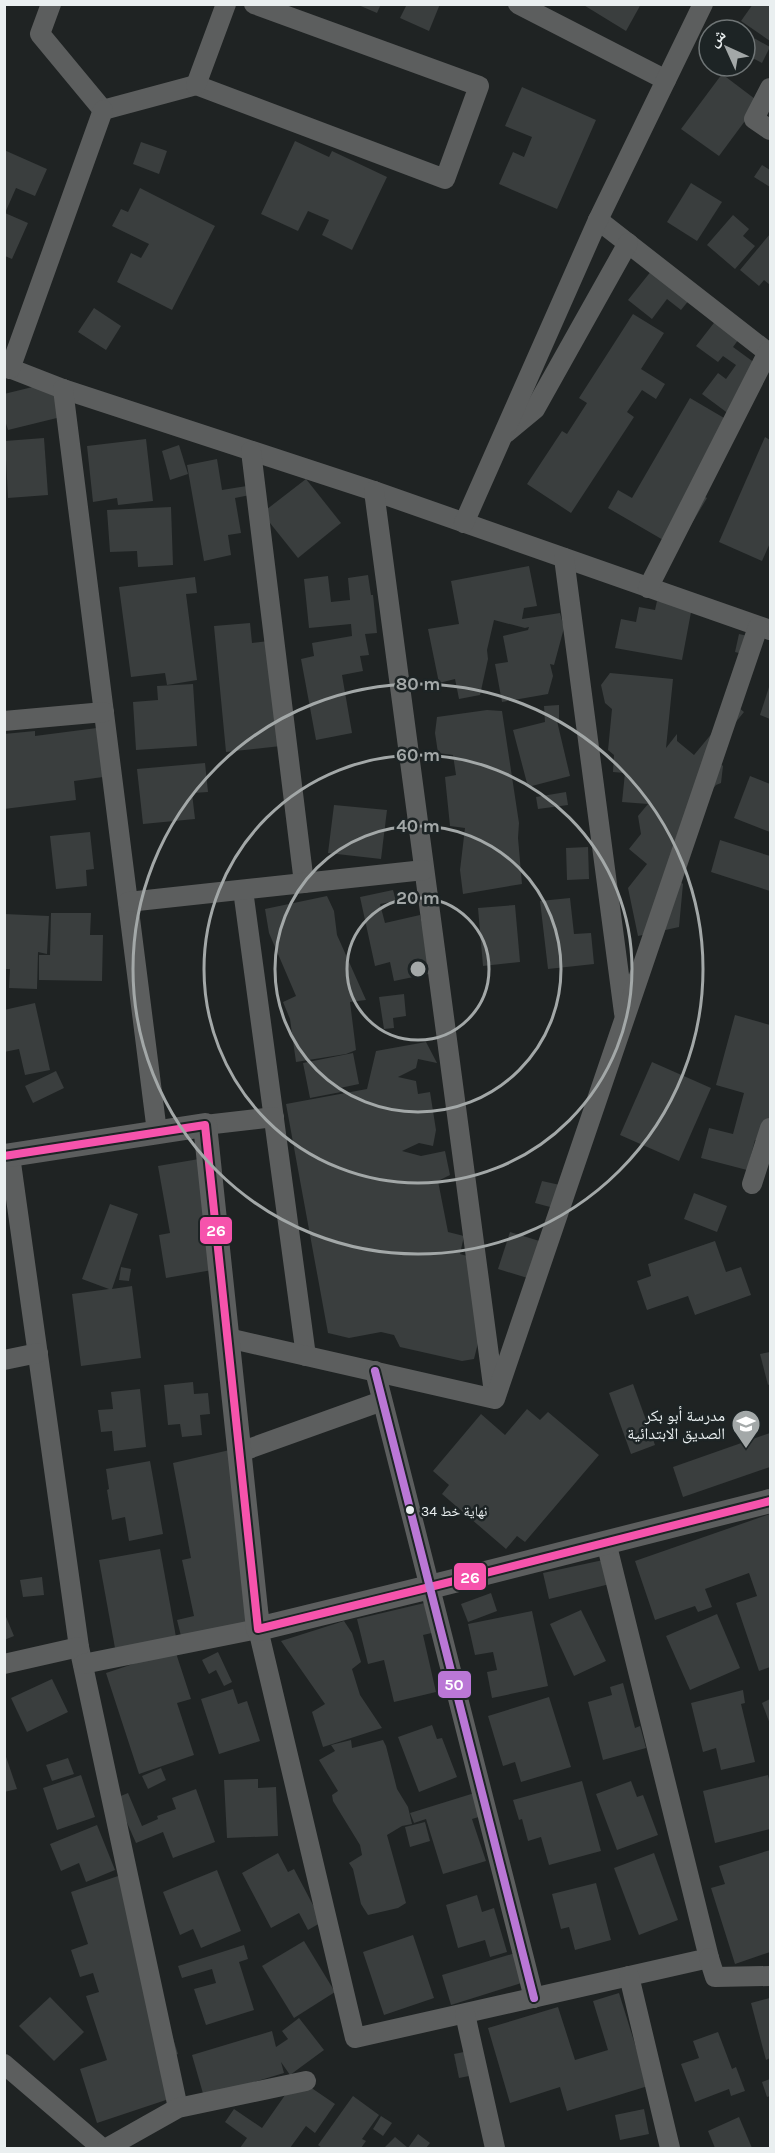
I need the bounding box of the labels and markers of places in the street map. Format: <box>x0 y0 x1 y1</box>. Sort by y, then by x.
centre of rings <box>408 959 428 979</box>
place label: مدرسة أبو بكر الصديق الابتدائية <box>627 1406 725 1444</box>
school or university icon: مدرسة أبو بكر الصديق الابتدائية <box>730 1408 762 1450</box>
place label: نهاية خط 34 <box>421 1503 488 1520</box>
marker: نهاية خط 34 <box>404 1504 416 1516</box>

